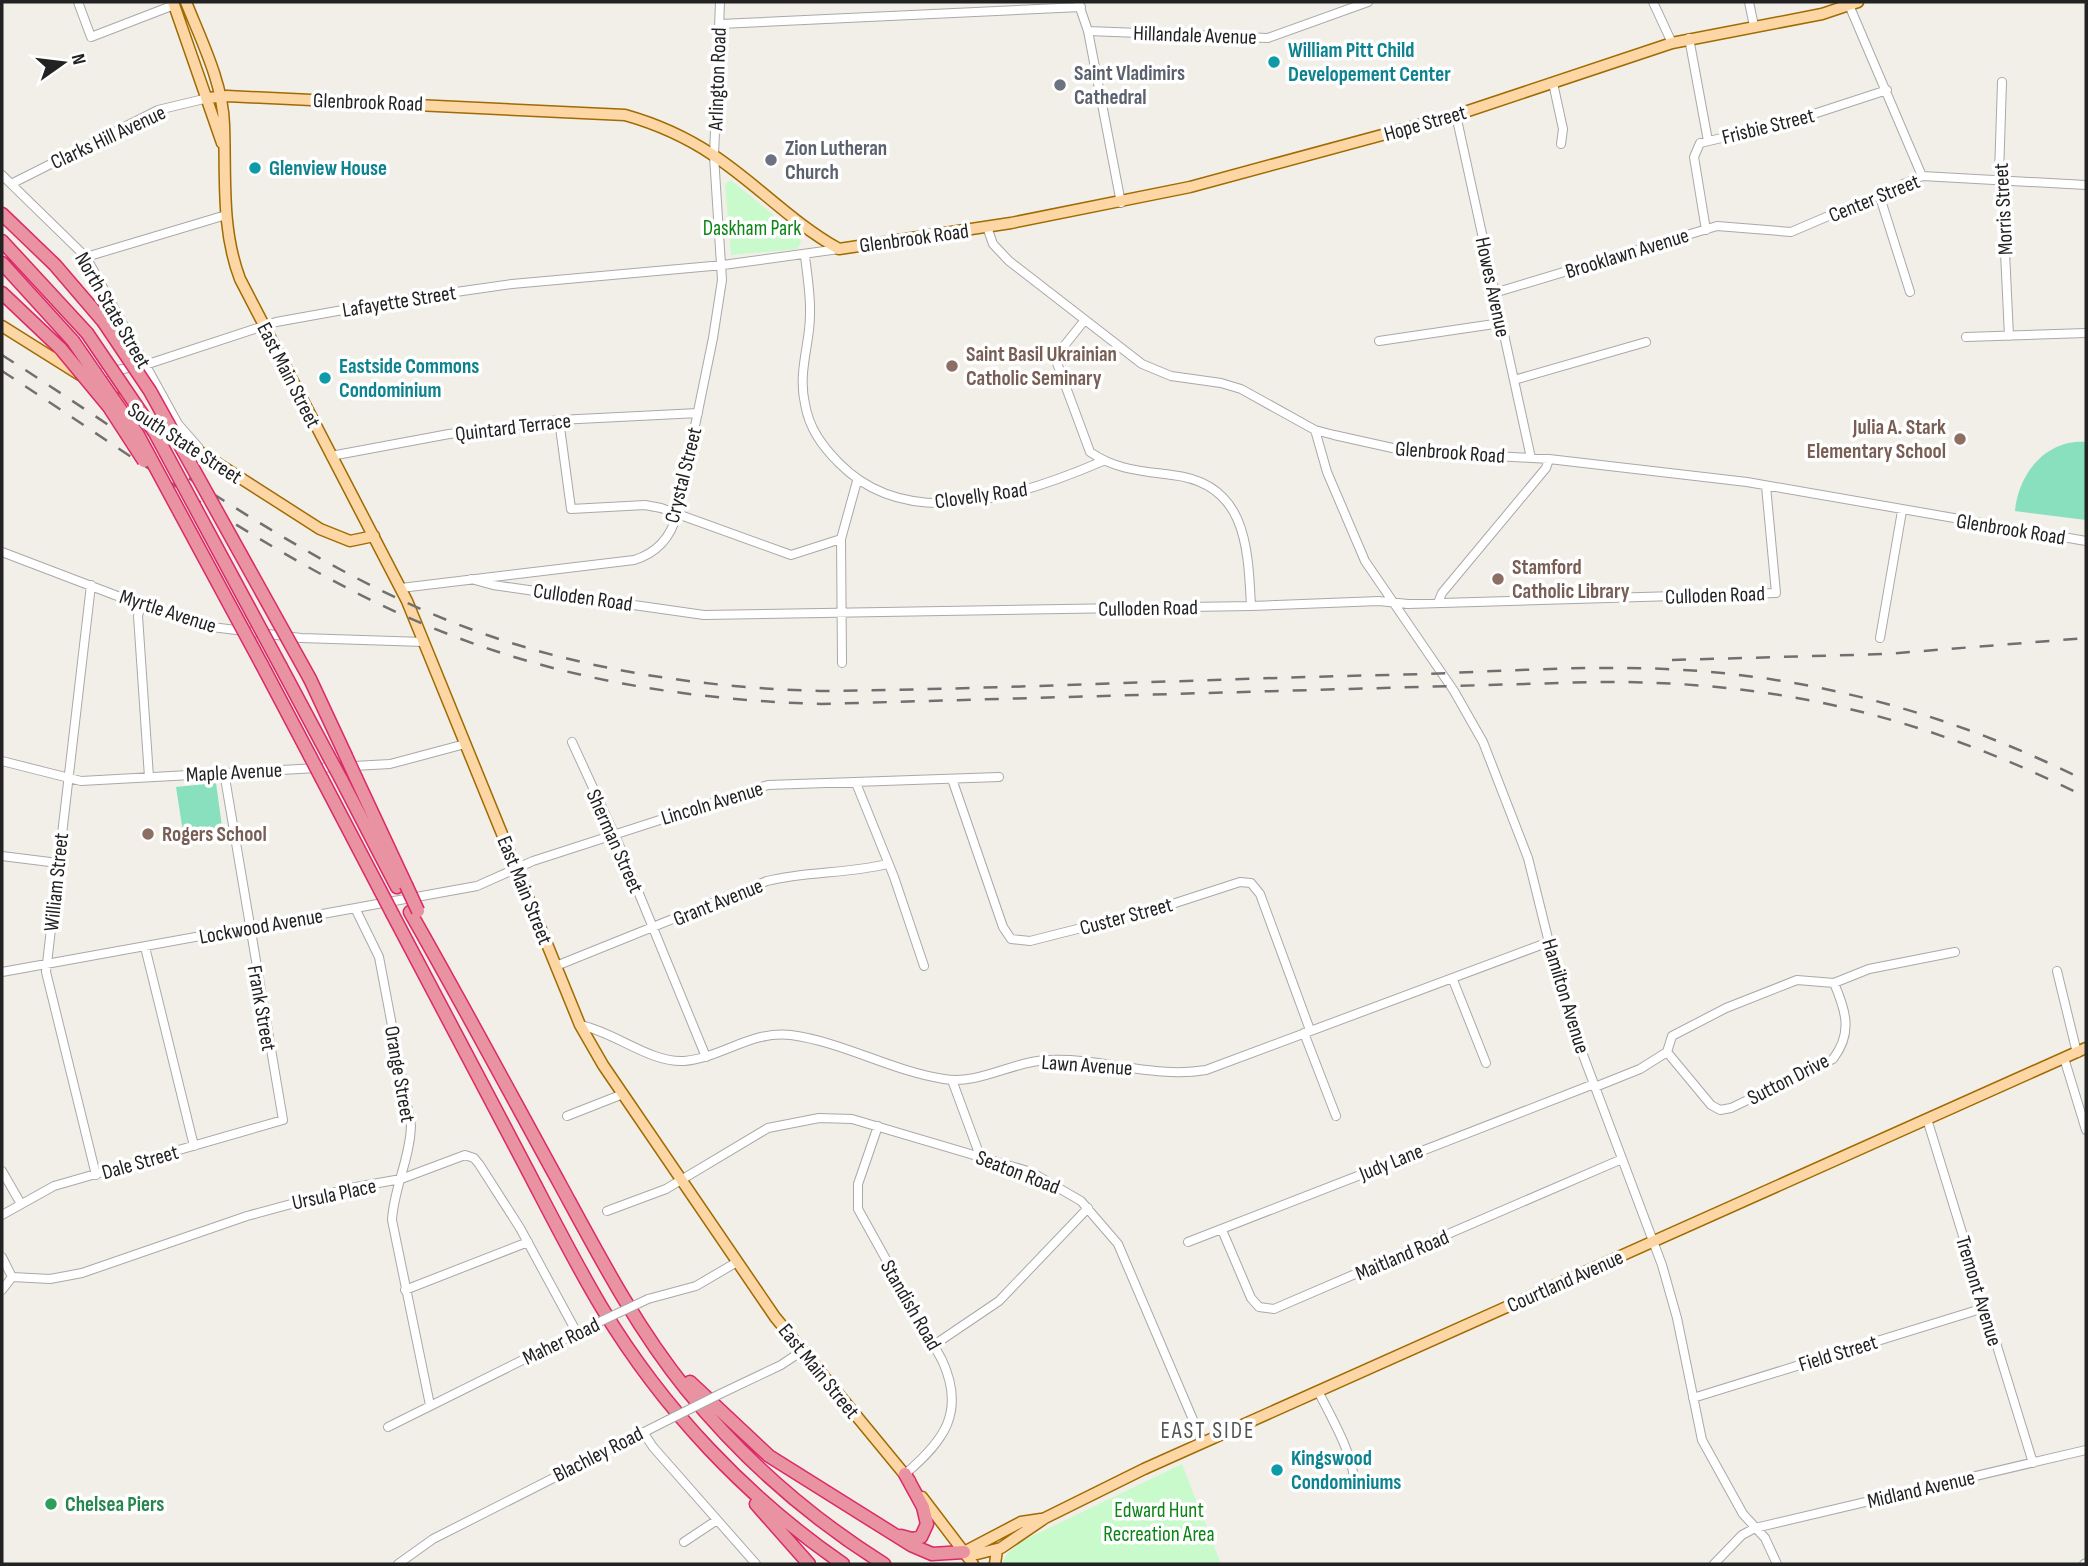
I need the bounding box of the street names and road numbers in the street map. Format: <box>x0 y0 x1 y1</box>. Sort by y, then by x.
street label: Hillandale Avenue <box>1133 21 1257 50</box>
street label: Arlington Road <box>703 27 732 132</box>
street label: Glenbrook Road <box>313 88 423 117</box>
street label: Clarks Hill Avenue <box>47 100 170 175</box>
street label: Hope Street <box>1381 100 1469 147</box>
street label: Frisbie Street <box>1719 103 1817 150</box>
street label: Morris Street <box>1989 162 2018 256</box>
street label: Center Street <box>1825 169 1923 228</box>
street label: Glenbrook Road <box>858 218 970 259</box>
street label: Brooklawn Avenue <box>1562 223 1692 284</box>
street label: Howes Avenue <box>1470 235 1515 339</box>
street label: North State Street <box>69 248 156 373</box>
street label: Lafayette Street <box>340 280 458 323</box>
street label: East Main Street <box>251 318 326 432</box>
street label: South State Street <box>123 397 246 490</box>
street label: Quintard Terrace <box>454 408 572 447</box>
street label: Crystal Street <box>660 425 707 526</box>
street label: Glenbrook Road <box>1394 436 1506 469</box>
street label: Clovelly Road <box>933 477 1029 514</box>
street label: Glenbrook Road <box>1955 509 2067 550</box>
street label: Culloden Road <box>532 578 634 617</box>
street label: Culloden Road <box>1665 581 1765 610</box>
street label: Myrtle Avenue <box>116 584 219 639</box>
street label: Culloden Road <box>1098 595 1198 622</box>
street label: Maple Avenue <box>185 757 283 788</box>
street label: Lincoln Avenue <box>658 776 766 831</box>
street label: Sherman Street <box>581 786 648 897</box>
street label: William Street <box>39 832 74 933</box>
street label: East Main Street <box>491 832 558 948</box>
street label: Grant Avenue <box>670 873 767 932</box>
street label: Custer Street <box>1077 892 1175 941</box>
street label: Lockwood Avenue <box>197 903 325 950</box>
street label: Hamilton Avenue <box>1536 936 1595 1057</box>
street label: Frank Street <box>242 963 281 1053</box>
street label: Orange Street <box>379 1024 420 1124</box>
street label: Sutton Drive <box>1743 1048 1833 1111</box>
street label: Lawn Avenue <box>1041 1050 1133 1081</box>
street label: Judy Lane <box>1355 1138 1427 1187</box>
street label: Dale Street <box>99 1140 181 1185</box>
street label: Seaton Road <box>972 1145 1063 1200</box>
street label: Ursula Place <box>290 1173 378 1216</box>
street label: Maitland Road <box>1352 1225 1453 1286</box>
street label: Tremont Avenue <box>1950 1233 2007 1349</box>
street label: Courtland Avenue <box>1503 1245 1627 1318</box>
street label: Standish Road <box>875 1256 946 1355</box>
street label: Maher Road <box>519 1312 604 1371</box>
street label: East Main Street <box>773 1319 864 1424</box>
street label: Field Street <box>1796 1330 1881 1377</box>
street label: Blachley Road <box>549 1421 647 1488</box>
street label: Midland Avenue <box>1865 1465 1977 1514</box>

